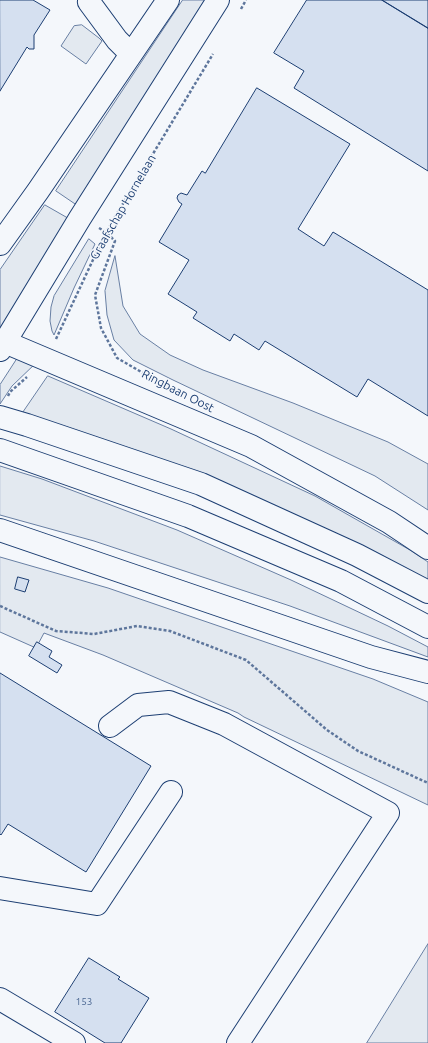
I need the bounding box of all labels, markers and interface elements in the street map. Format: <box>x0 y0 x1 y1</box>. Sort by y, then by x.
street label: Graafschap Hornelaan <box>87 152 159 262</box>
street label: Ringbaan Oost <box>139 367 217 415</box>
house number: 153 <box>76 996 92 1008</box>

